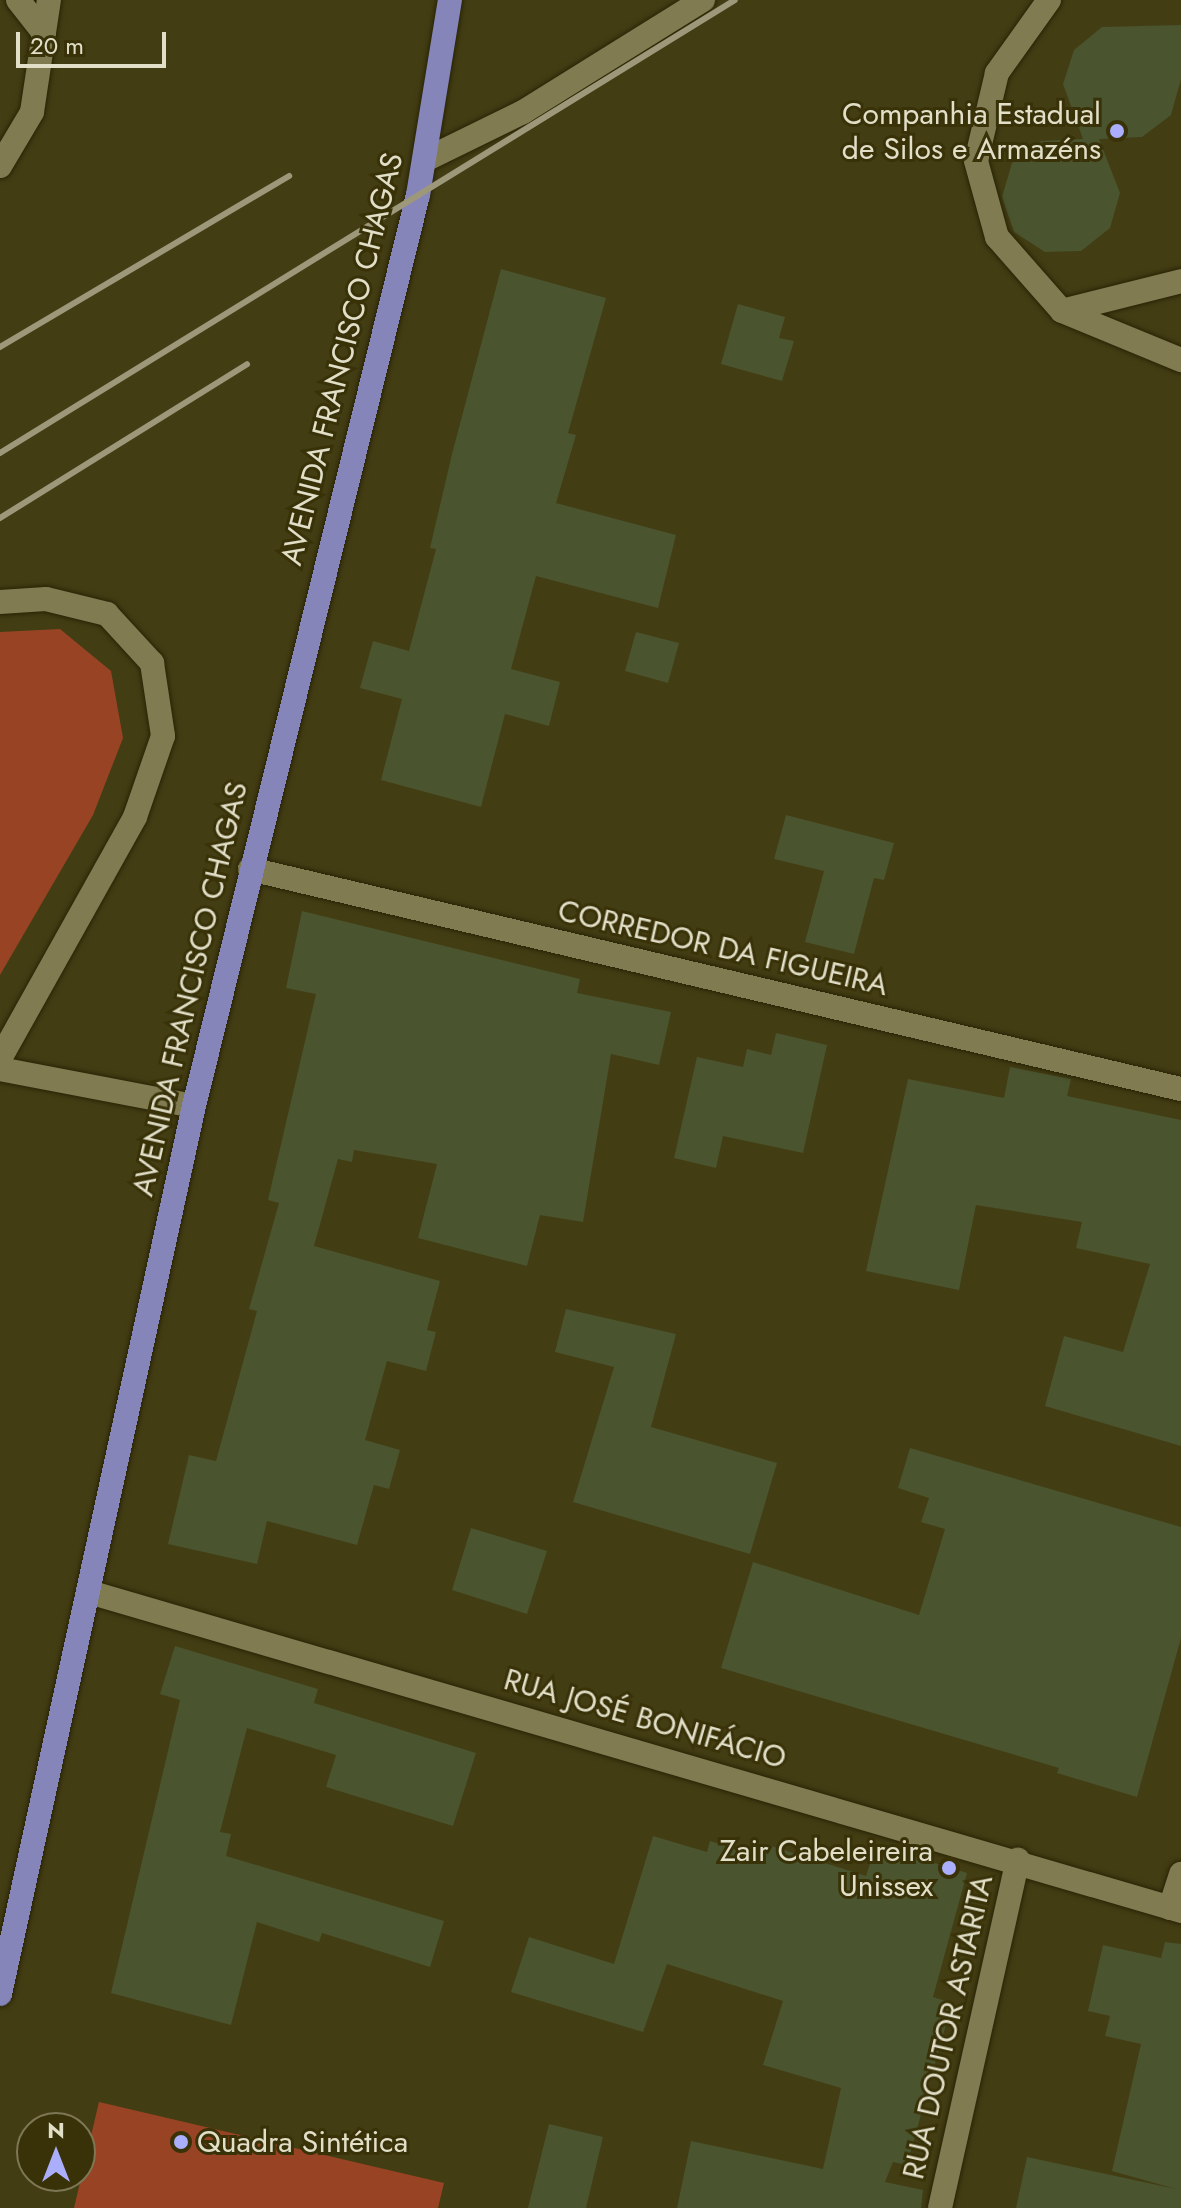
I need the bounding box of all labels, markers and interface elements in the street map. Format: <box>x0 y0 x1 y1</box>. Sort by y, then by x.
scale bar <box>20 16 170 66</box>
text: 20 m <box>30 28 84 63</box>
place label: Companhia Estadual de Silos e Armazéns <box>842 96 1101 166</box>
marker: Companhia Estadual de Silos e Armazéns <box>1108 122 1126 140</box>
street label: AVENIDA FRANCISCO CHAGAS <box>273 149 411 569</box>
street label: AVENIDA FRANCISCO CHAGAS <box>125 778 255 1200</box>
street label: CORREDOR DA FIGUEIRA <box>555 893 891 1003</box>
street label: RUA JOSÉ BONIFÁCIO <box>500 1662 790 1776</box>
place label: Zair Cabeleireira Unissex <box>720 1833 933 1904</box>
marker: Zair Cabeleireira Unissex <box>940 1859 958 1877</box>
street label: RUA DOUTOR ASTARITA <box>895 1871 1001 2183</box>
north arrow <box>16 2112 96 2192</box>
text: N <box>47 2114 65 2146</box>
place label: Quadra Sintética <box>197 2124 408 2160</box>
marker: Quadra Sintética <box>172 2133 190 2151</box>

